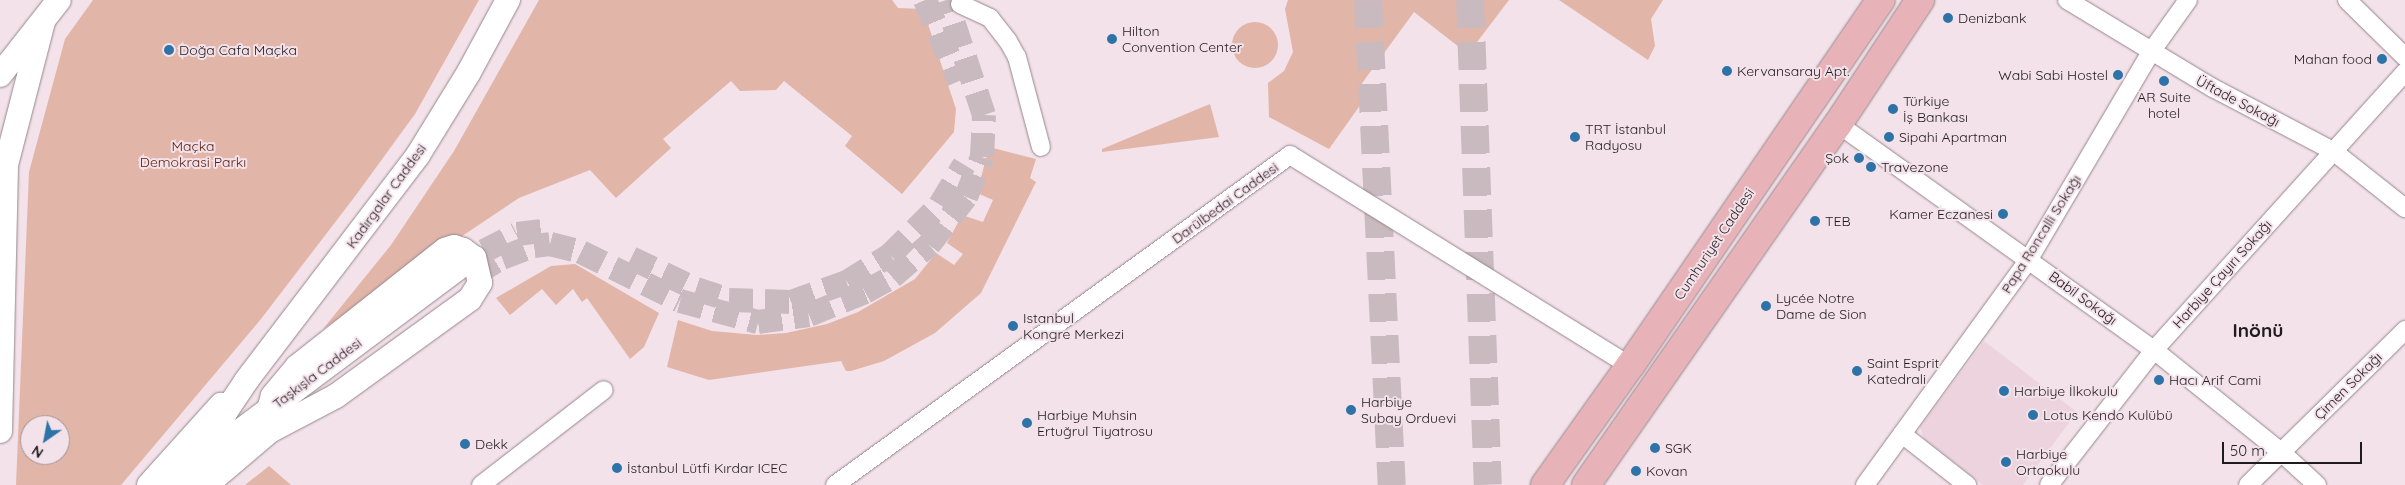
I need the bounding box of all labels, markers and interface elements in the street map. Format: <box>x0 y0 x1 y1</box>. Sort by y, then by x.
place label: Denizbank <box>1958 10 2026 26</box>
marker: Denizbank <box>1942 12 1954 24</box>
place label: Hilton Convention Center <box>1122 23 1242 56</box>
marker: Hilton Convention Center <box>1106 33 1118 45</box>
place label: Doğa Cafa Maçka <box>179 42 297 58</box>
marker: Doğa Cafa Maçka <box>163 44 175 56</box>
place label: Mahan food <box>2294 51 2372 67</box>
marker: Mahan food <box>2376 53 2388 65</box>
place label: Kervansaray Apt. <box>1737 63 1850 79</box>
marker: Kervansaray Apt. <box>1721 65 1733 77</box>
place label: Wabi Sabi Hostel <box>1998 67 2108 83</box>
marker: Wabi Sabi Hostel <box>2112 69 2124 81</box>
street label: Üftade Sokağı <box>2193 72 2283 130</box>
marker: AR Suite hotel <box>2158 75 2170 87</box>
place label: AR Suite hotel <box>2137 89 2191 121</box>
place label: Türkiye İş Bankası <box>1903 93 1968 125</box>
marker: Türkiye İş Bankası <box>1887 103 1899 115</box>
place label: TRT İstanbul Radyosu <box>1585 121 1666 154</box>
place label: Sipahi Apartman <box>1899 129 2007 145</box>
marker: TRT İstanbul Radyosu <box>1569 131 1581 143</box>
marker: Sipahi Apartman <box>1883 131 1895 143</box>
park label: Maçka Demokrasi Parkı <box>140 138 246 170</box>
street label: Kadırgalar Caddesi <box>343 141 429 251</box>
place label: Şok <box>1825 150 1849 166</box>
marker: Şok <box>1853 152 1865 164</box>
street label: Darülbedai Caddesi <box>1169 159 1281 247</box>
place label: Travezone <box>1881 159 1948 175</box>
marker: Travezone <box>1865 161 1877 173</box>
street label: Papa Roncalli Sokağı <box>1998 172 2084 296</box>
street label: Cumhuriyet Caddesi <box>1671 185 1757 303</box>
place label: Kamer Eczanesi <box>1889 206 1993 222</box>
marker: Kamer Eczanesi <box>1997 208 2009 220</box>
place label: TEB <box>1825 213 1851 229</box>
marker: TEB <box>1809 215 1821 227</box>
street label: Harbiye Çayırı Sokağı <box>2169 216 2275 332</box>
street label: Babil Sokağı <box>2046 268 2120 328</box>
place label: Lycée Notre Dame de Sion <box>1776 290 1867 322</box>
marker: Lycée Notre Dame de Sion <box>1760 300 1772 312</box>
place label: Istanbul Kongre Merkezi <box>1023 310 1124 342</box>
marker: Istanbul Kongre Merkezi <box>1007 320 1019 332</box>
district label: Inönü <box>2233 320 2283 342</box>
street label: Taşkışla Caddesi <box>269 334 365 412</box>
street label: Çimen Sokağı <box>2311 349 2385 423</box>
place label: Saint Esprit Katedrali <box>1867 355 1939 388</box>
marker: Saint Esprit Katedrali <box>1851 365 1863 377</box>
place label: Hacı Arif Cami <box>2169 372 2261 388</box>
marker: Hacı Arif Cami <box>2153 374 2165 386</box>
place label: Harbiye İlkokulu <box>2014 383 2118 399</box>
marker: Harbiye İlkokulu <box>1998 385 2010 397</box>
place label: Harbiye Subay Orduevi <box>1361 394 1456 427</box>
marker: Harbiye Subay Orduevi <box>1345 404 1357 416</box>
place label: Harbiye Muhsin Ertuğrul Tiyatrosu <box>1037 407 1153 440</box>
place label: Lotus Kendo Kulübü <box>2043 407 2173 423</box>
marker: Lotus Kendo Kulübü <box>2027 409 2039 421</box>
north arrow <box>20 415 70 465</box>
marker: Harbiye Muhsin Ertuğrul Tiyatrosu <box>1021 417 1033 429</box>
scale bar <box>2225 432 2365 464</box>
place label: Dekk <box>475 436 508 452</box>
marker: Dekk <box>459 438 471 450</box>
place label: SGK <box>1665 440 1692 456</box>
text: N <box>28 441 47 462</box>
text: 50 m <box>2230 441 2265 460</box>
marker: SGK <box>1649 442 1661 454</box>
place label: Harbiye Ortaokulu <box>2016 446 2080 478</box>
marker: Harbiye Ortaokulu <box>2000 456 2012 468</box>
place label: İstanbul Lütfi Kırdar ICEC <box>627 460 787 476</box>
marker: İstanbul Lütfi Kırdar ICEC <box>611 462 623 474</box>
place label: Kovan <box>1646 463 1687 479</box>
marker: Kovan <box>1630 465 1642 477</box>

